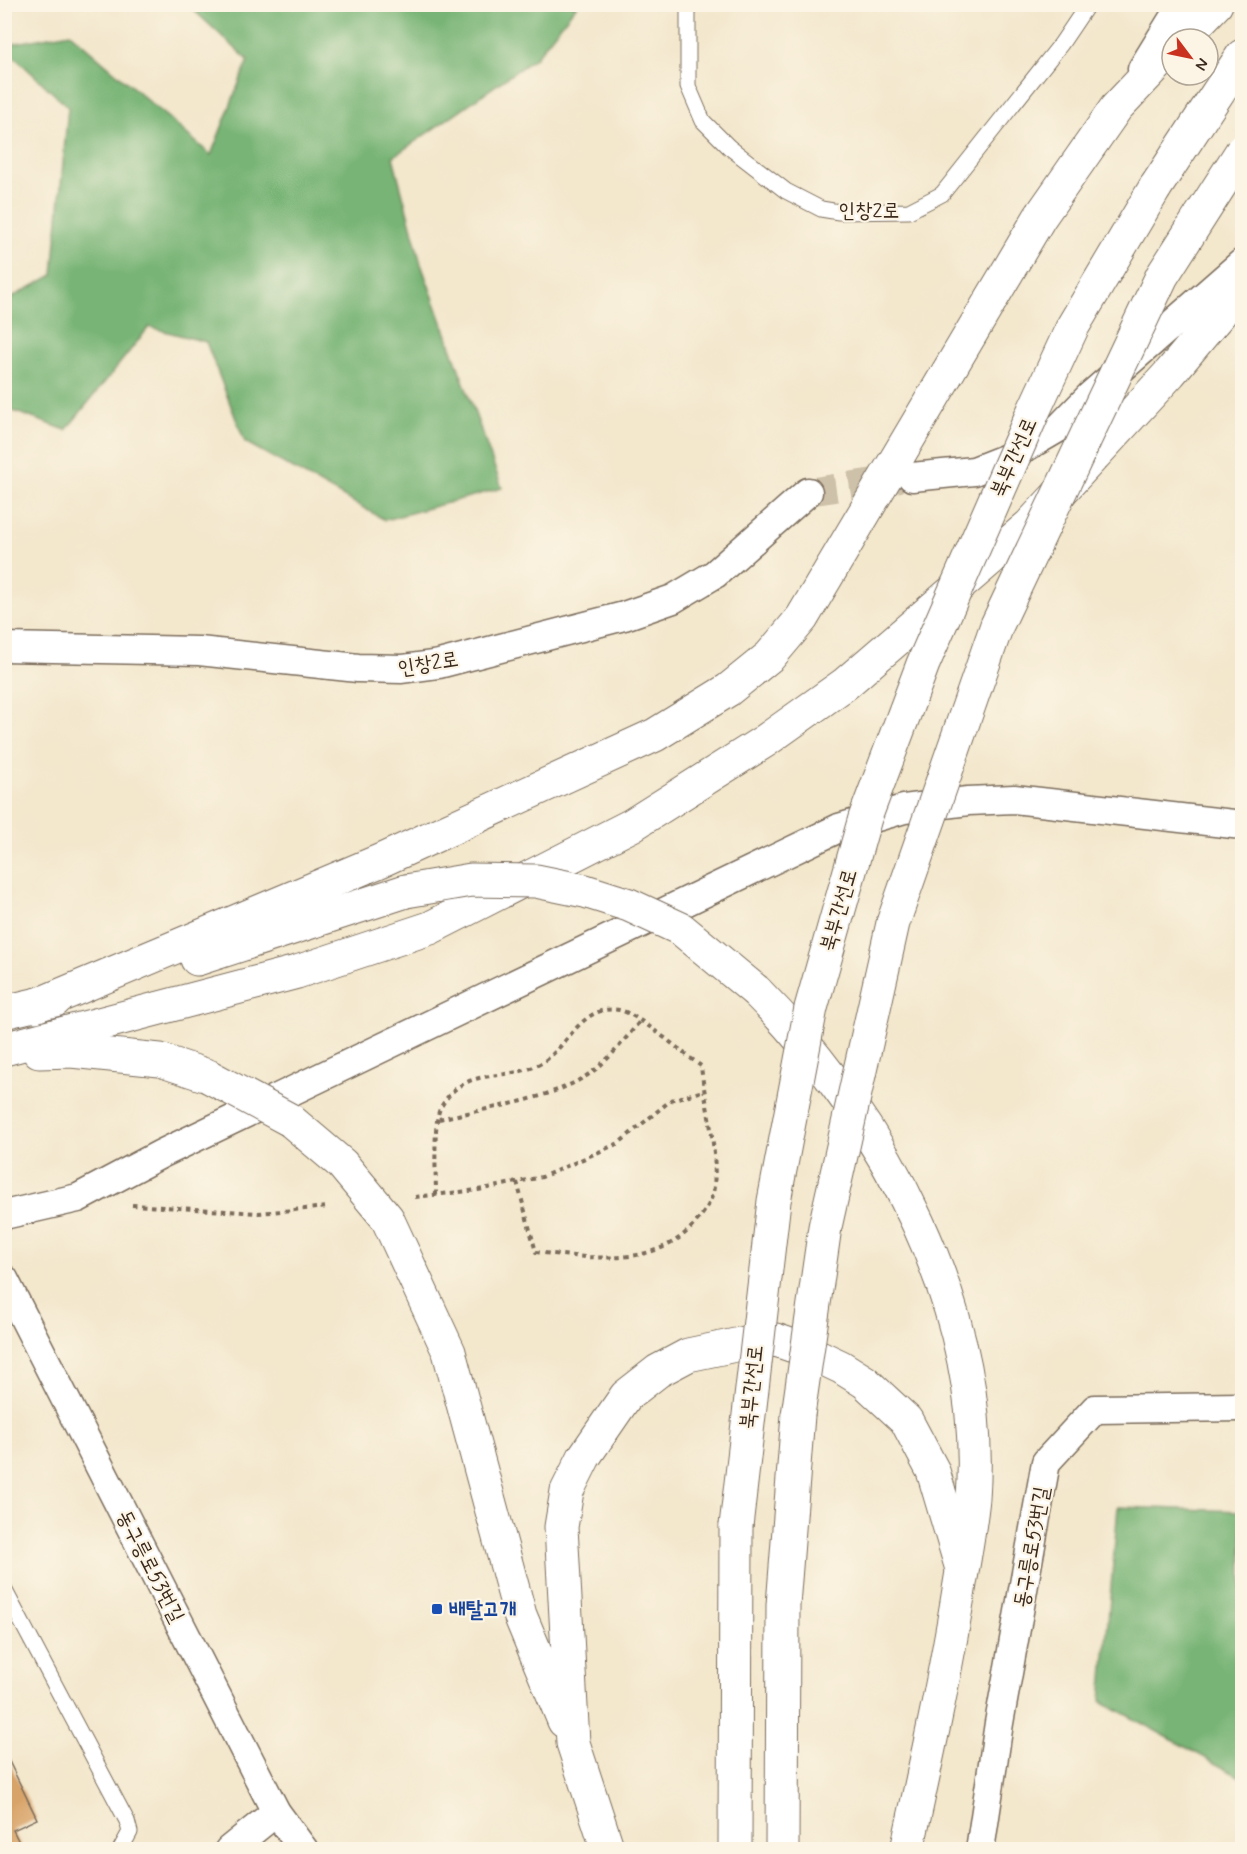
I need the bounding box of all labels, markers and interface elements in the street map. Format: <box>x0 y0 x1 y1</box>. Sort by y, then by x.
north arrow <box>1160 27 1220 87</box>
text: N <box>1190 54 1213 74</box>
street label: 인창2로 <box>839 197 900 225</box>
street label: 북부간선로 <box>984 413 1044 502</box>
street label: 인창2로 <box>396 645 460 683</box>
street label: 북부간선로 <box>814 866 864 955</box>
street label: 북부간선로 <box>734 1344 770 1431</box>
street label: 동구릉로53번길 <box>1008 1484 1056 1610</box>
street label: 동구릉로53번길 <box>110 1505 190 1627</box>
place label: 배탈고개 <box>449 1596 517 1624</box>
marker: 배탈고개 <box>430 1602 444 1616</box>

